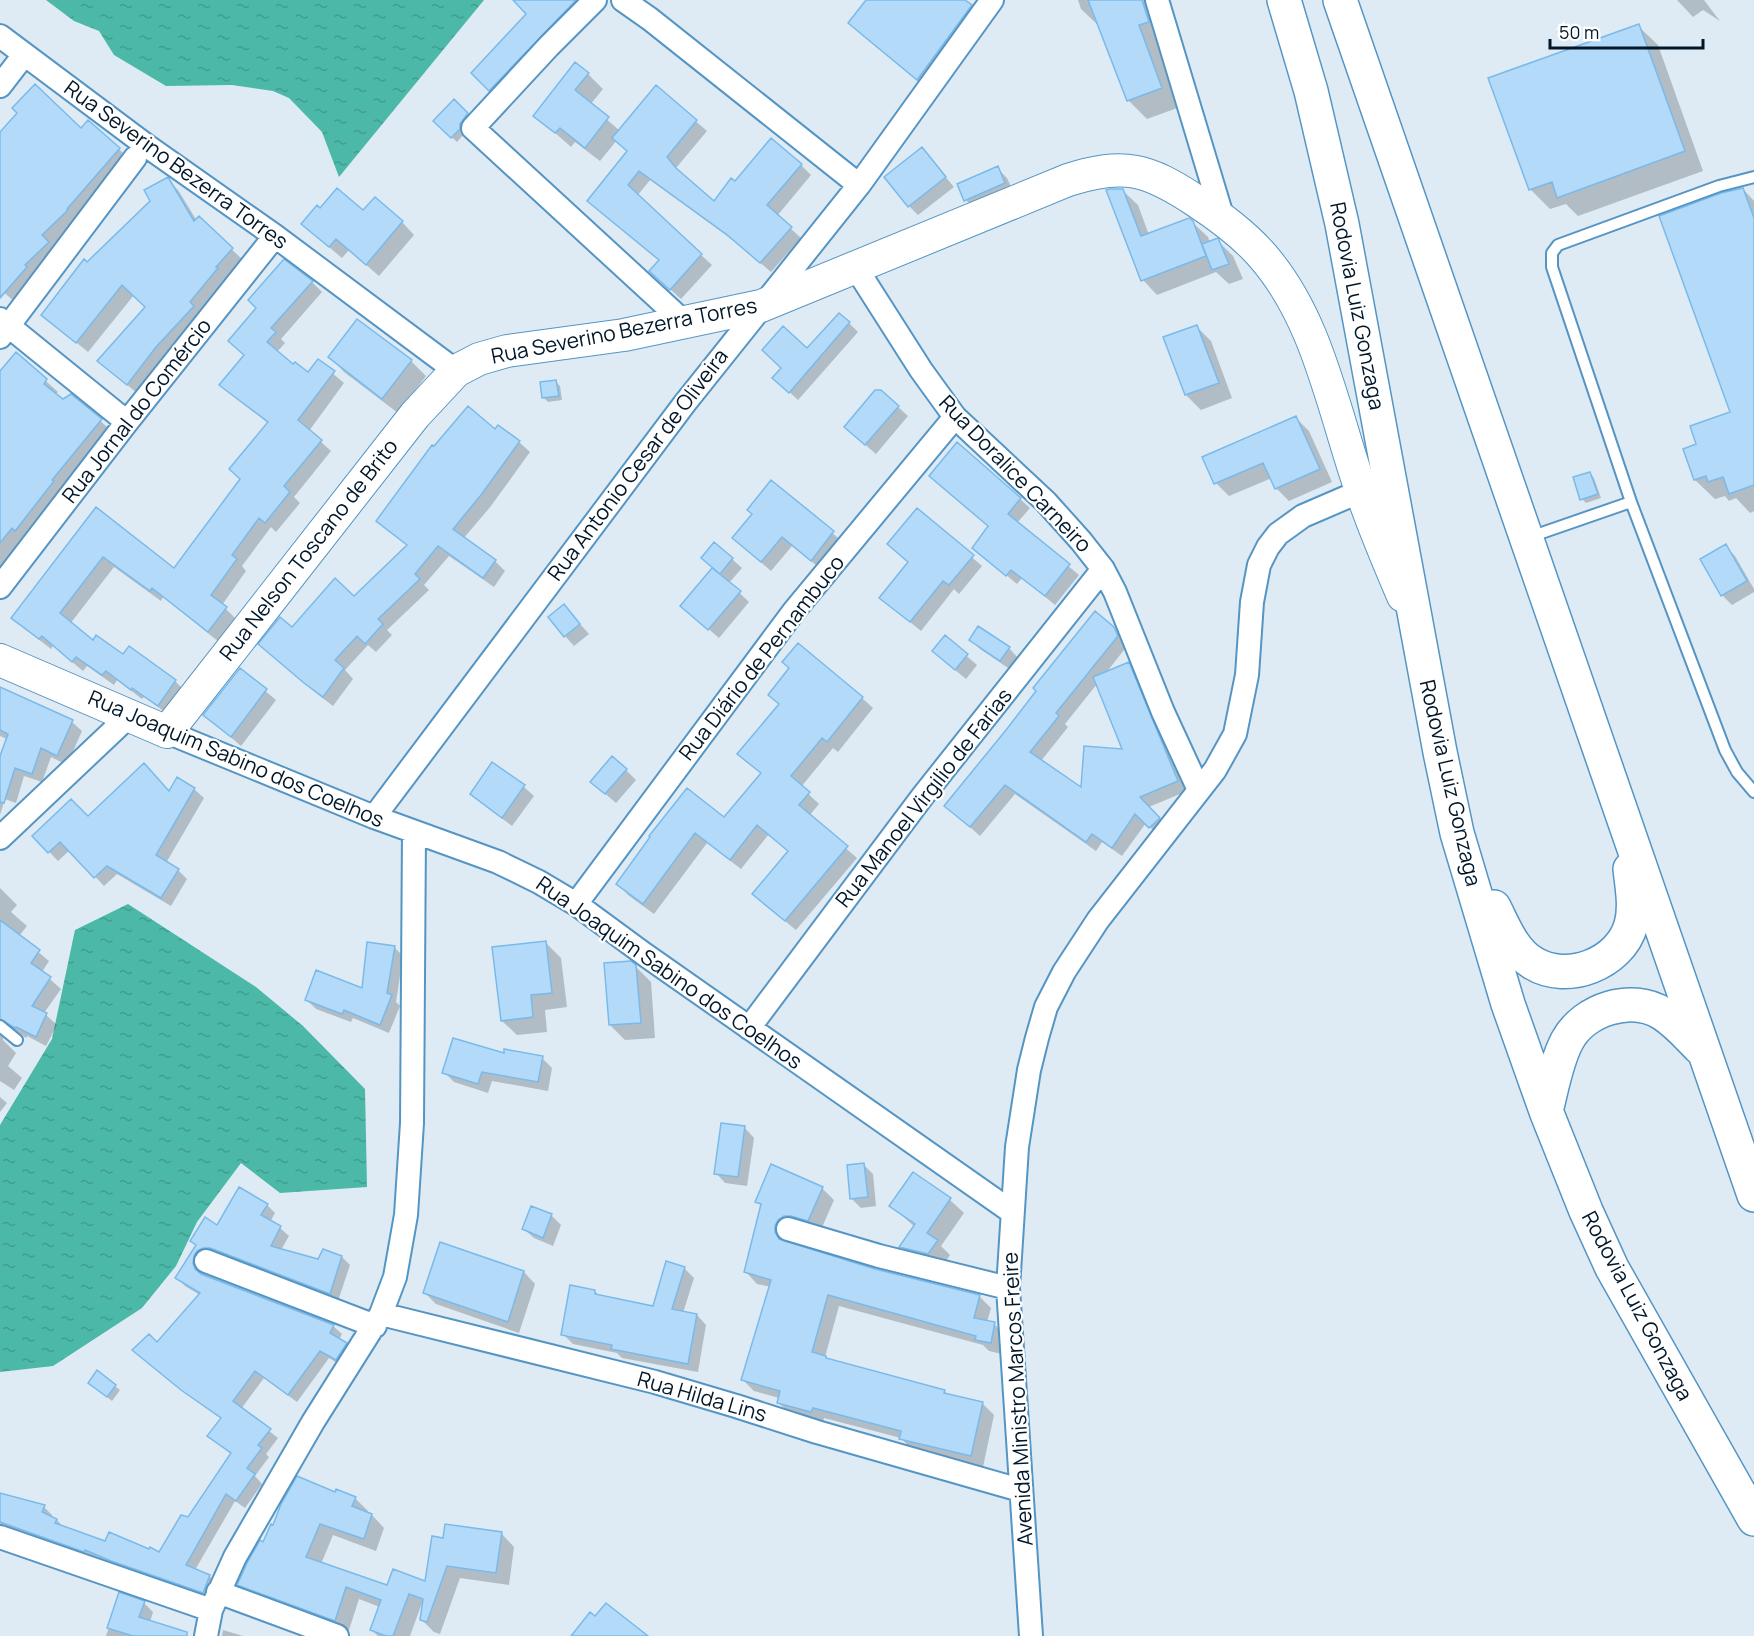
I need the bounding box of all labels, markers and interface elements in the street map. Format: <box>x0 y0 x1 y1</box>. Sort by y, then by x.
scale bar <box>1550 12 1703 50</box>
text: 50 m <box>1559 20 1599 44</box>
street label: Rua Severino Bezerra Torres <box>59 73 294 255</box>
street label: Rodovia Luiz Gonzaga <box>1324 200 1392 412</box>
street label: Rua Severino Bezerra Torres <box>489 290 759 370</box>
street label: Rua Jornal do Comércio <box>55 312 217 508</box>
street label: Rua Antonio Cesar de Oliveira <box>541 343 734 586</box>
street label: Rua Doralice Carneiro <box>933 389 1098 558</box>
street label: Rua Nelson Toscano de Brito <box>213 433 404 666</box>
street label: Rua Diário de Pernambuco <box>672 549 850 766</box>
street label: Rodovia Luiz Gonzaga <box>1414 677 1488 889</box>
street label: Rua Manoel Virgilio de Farias <box>829 682 1018 913</box>
street label: Rua Joaquim Sabino dos Coelhos <box>84 683 389 833</box>
street label: Rua Joaquim Sabino dos Coelhos <box>531 869 808 1075</box>
street label: Rodovia Luiz Gonzaga <box>1576 1206 1700 1405</box>
street label: Avenida Ministro Marcos Freire <box>995 1252 1039 1547</box>
street label: Rua Hilda Lins <box>634 1364 770 1428</box>

